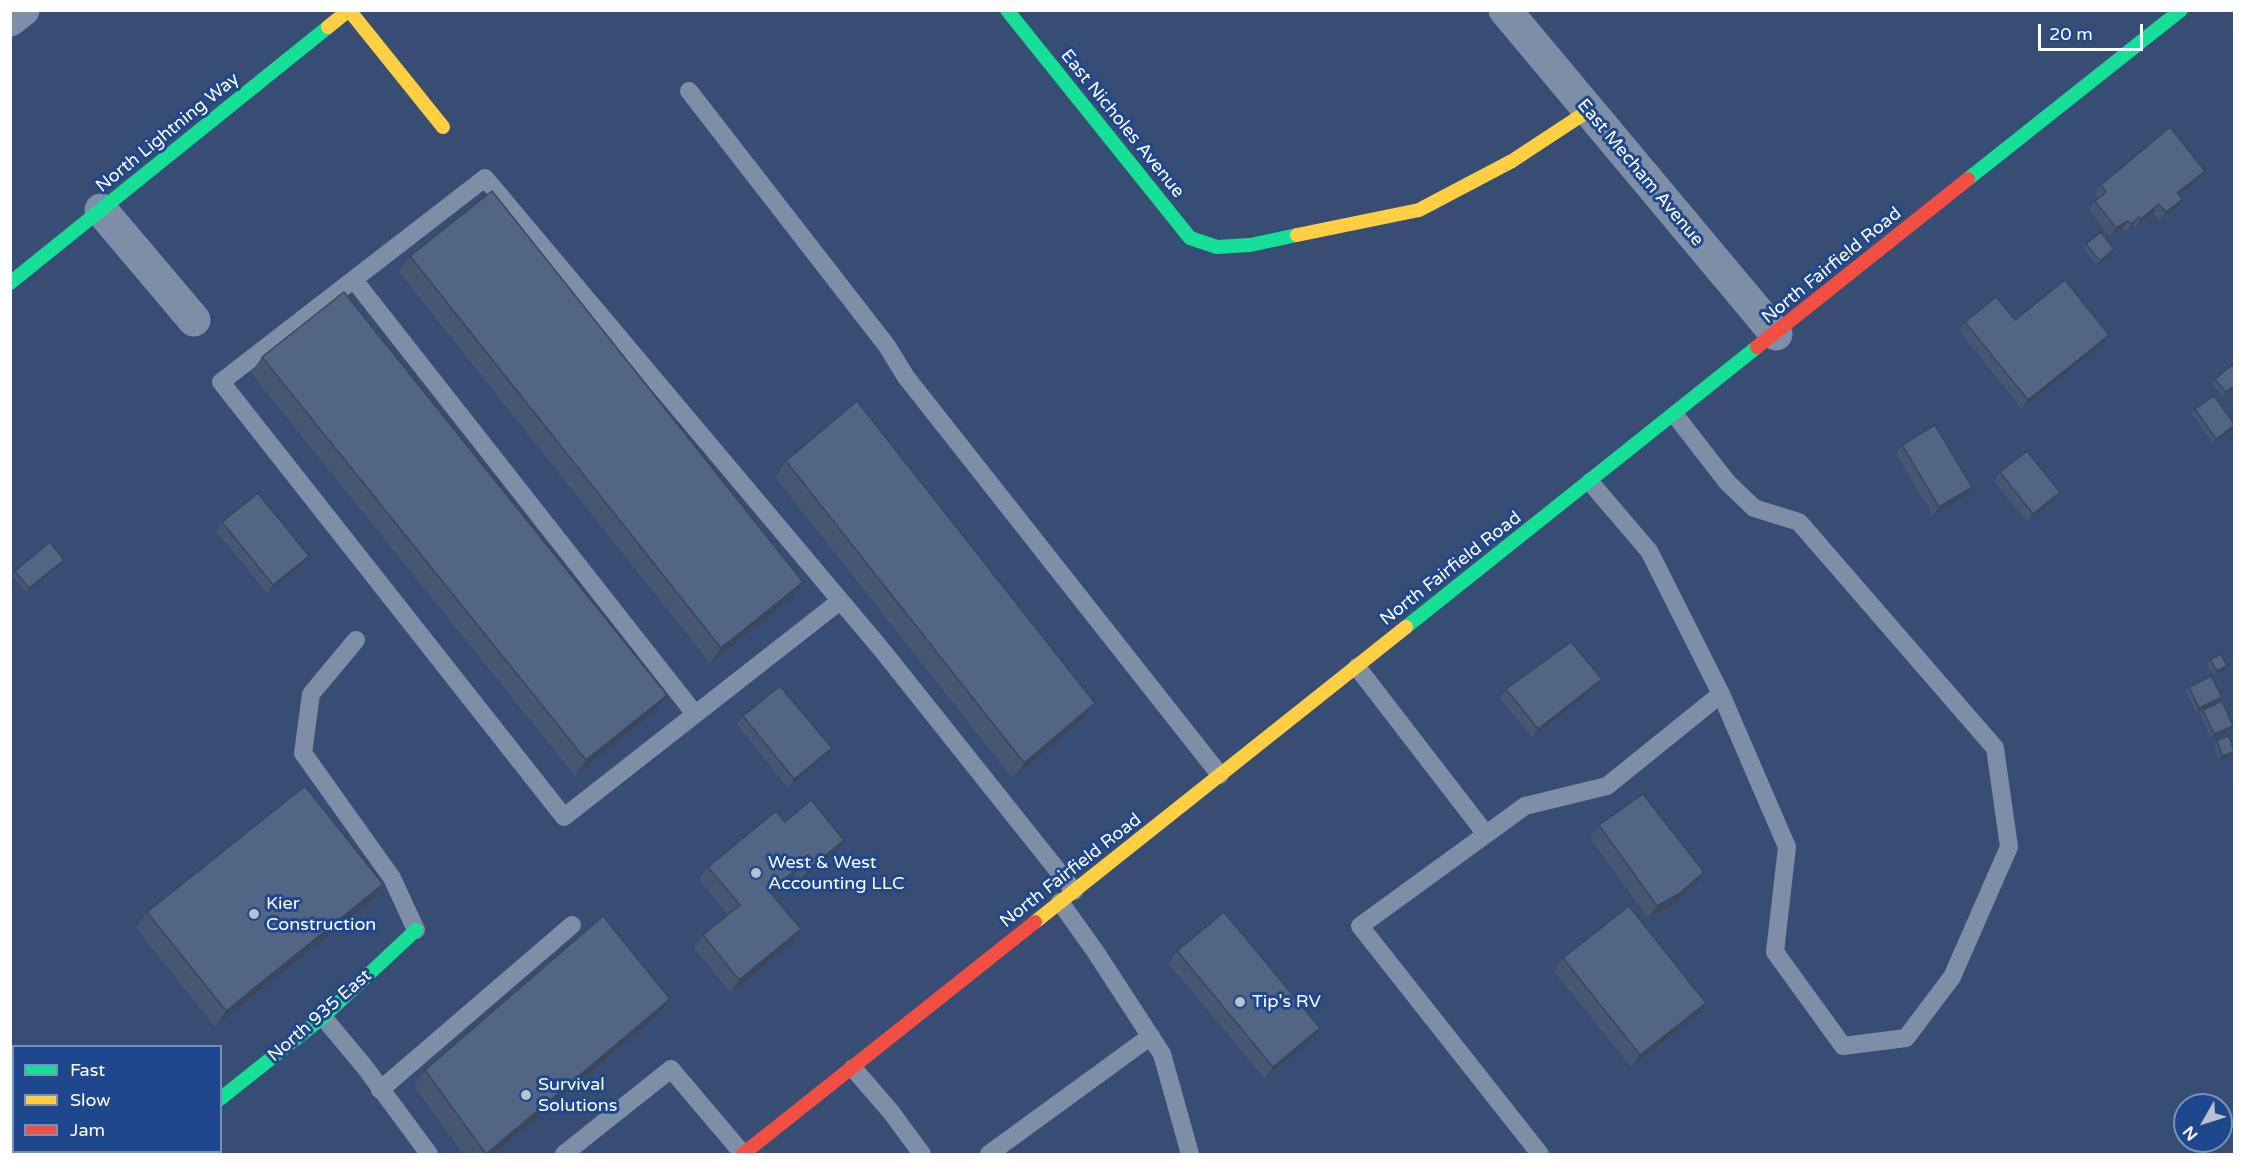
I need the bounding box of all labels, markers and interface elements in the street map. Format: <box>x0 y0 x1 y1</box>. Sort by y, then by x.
scale bar <box>2041 12 2146 50</box>
text: 20 m <box>2049 23 2093 45</box>
street label: East Nicholes Avenue <box>1056 46 1188 202</box>
street label: North Lightning Way <box>92 69 244 197</box>
street label: East Mecham Avenue <box>1572 95 1708 251</box>
street label: North Fairfield Road <box>1758 203 1906 329</box>
street label: North Fairfield Road <box>1376 507 1526 631</box>
street label: North Fairfield Road <box>996 809 1146 933</box>
place label: West & West Accounting LLC <box>768 852 905 894</box>
marker: West & West Accounting LLC <box>749 866 763 880</box>
place label: Kier Construction <box>266 893 376 936</box>
marker: Kier Construction <box>247 907 261 921</box>
street label: North 935 East <box>264 965 376 1067</box>
place label: Tip's RV <box>1252 991 1321 1013</box>
marker: Tip's RV <box>1233 995 1247 1009</box>
legend <box>12 1045 222 1153</box>
text: Fast <box>70 1059 105 1081</box>
place label: Survival Solutions <box>538 1074 617 1116</box>
marker: Survival Solutions <box>519 1088 533 1102</box>
text: Slow <box>70 1089 111 1111</box>
north arrow <box>2173 1093 2233 1153</box>
text: Jam <box>70 1119 105 1141</box>
text: N <box>2179 1122 2202 1144</box>

